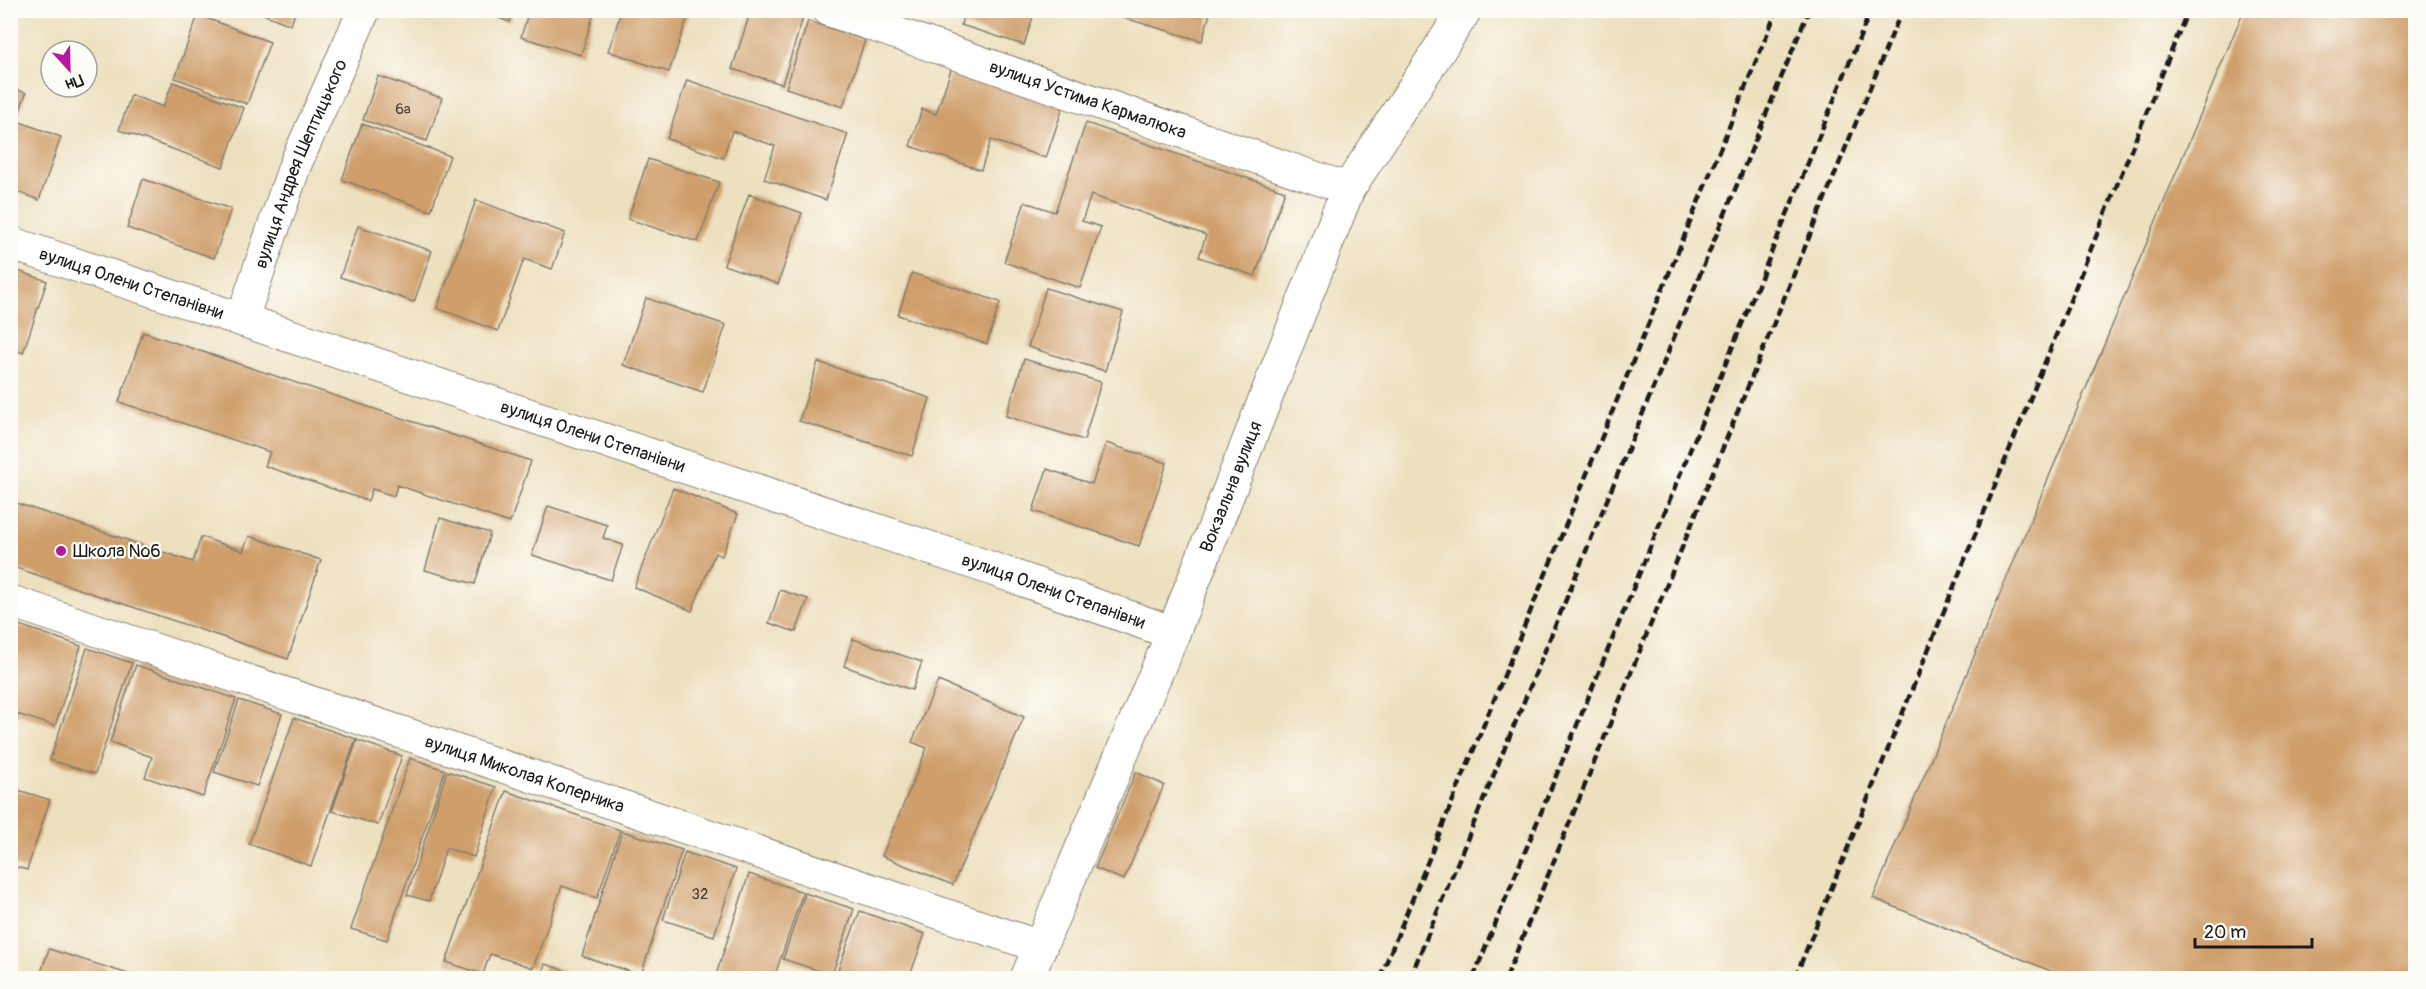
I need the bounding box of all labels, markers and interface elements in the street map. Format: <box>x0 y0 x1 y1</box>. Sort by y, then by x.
north arrow <box>39 39 99 99</box>
street label: вулиця Андрея Шептицького <box>249 55 353 271</box>
street label: вулиця Устима Кармалюка <box>986 55 1190 144</box>
text: Пн <box>62 69 86 95</box>
house number: 6а <box>395 100 411 119</box>
street label: вулиця Олени Степанівни <box>36 242 227 325</box>
street label: вулиця Олени Степанівни <box>497 395 688 478</box>
street label: Вокзальна вулиця <box>1195 418 1267 556</box>
place label: Школа №6 <box>73 540 161 563</box>
marker: Школа №6 <box>54 544 68 558</box>
street label: вулиця Олени Степанівни <box>959 548 1148 634</box>
street label: вулиця Миколая Коперника <box>422 730 627 818</box>
house number: 32 <box>692 885 708 904</box>
scale bar <box>2195 911 2312 949</box>
text: 20 m <box>2204 921 2246 944</box>

